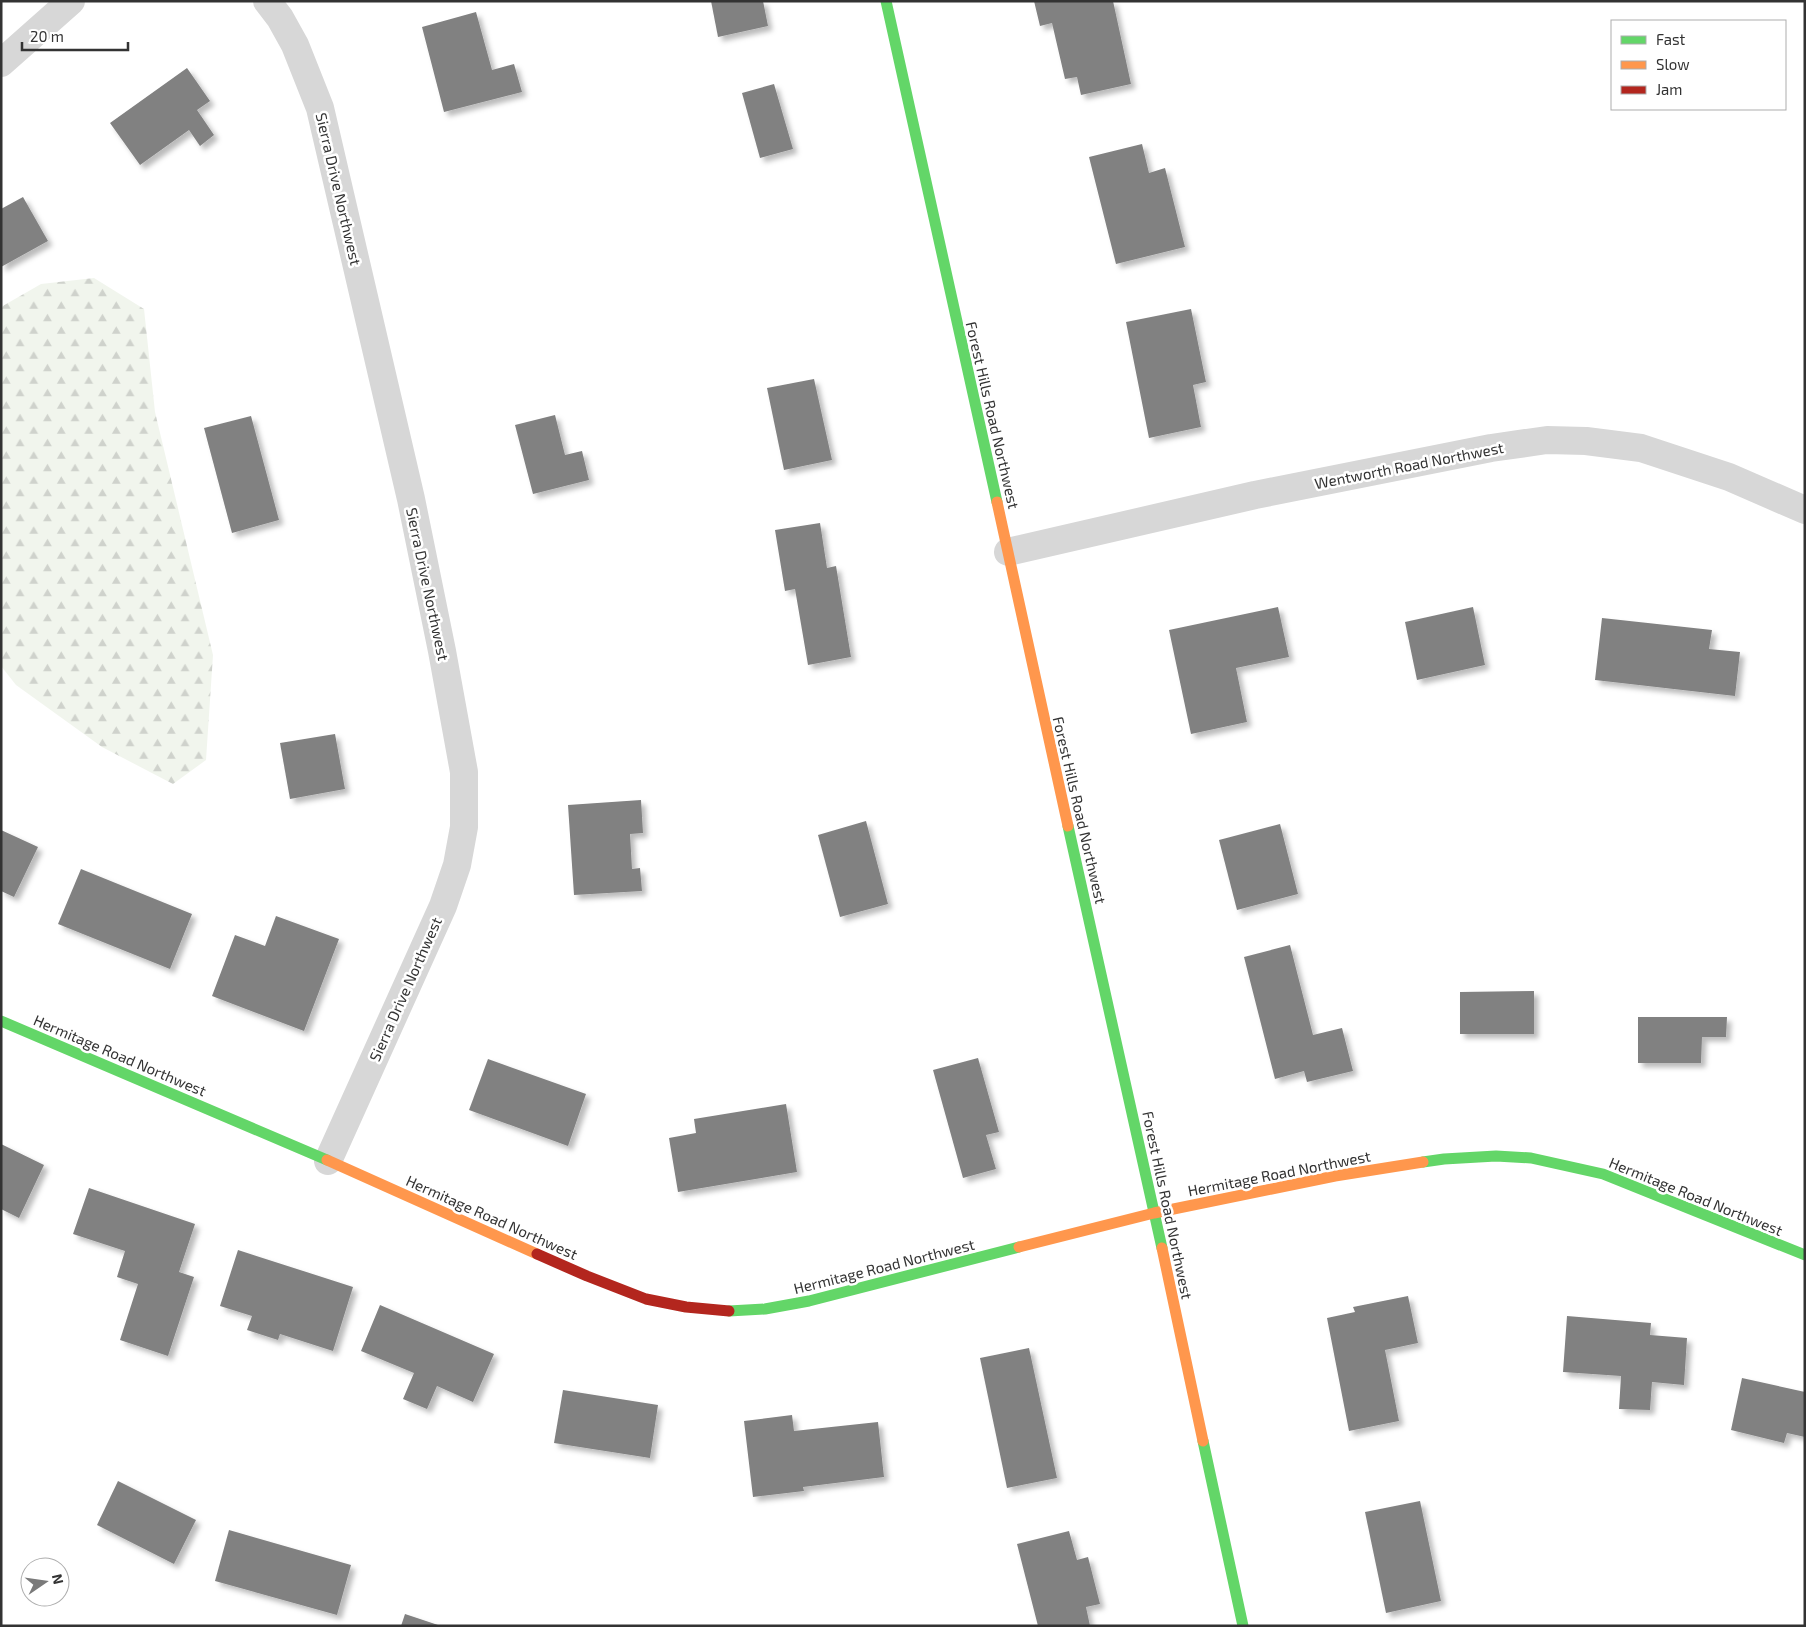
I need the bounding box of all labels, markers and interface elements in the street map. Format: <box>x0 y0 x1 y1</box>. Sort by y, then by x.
scale bar <box>22 20 129 52</box>
legend <box>1611 20 1786 110</box>
text: 20 m <box>30 27 64 45</box>
text: Fast <box>1656 30 1686 48</box>
text: Slow <box>1656 55 1690 73</box>
text: Jam <box>1656 80 1682 98</box>
street label: Sierra Drive Northwest <box>313 111 365 267</box>
street label: Forest Hills Road Northwest <box>963 320 1023 511</box>
street label: Wentworth Road Northwest <box>1313 438 1505 492</box>
street label: Sierra Drive Northwest <box>403 506 453 662</box>
street label: Forest Hills Road Northwest <box>1050 715 1110 906</box>
street label: Sierra Drive Northwest <box>365 914 445 1064</box>
street label: Hermitage Road Northwest <box>31 1010 209 1100</box>
street label: Forest Hills Road Northwest <box>1139 1109 1197 1301</box>
street label: Hermitage Road Northwest <box>1186 1146 1372 1200</box>
street label: Hermitage Road Northwest <box>1607 1153 1786 1239</box>
street label: Hermitage Road Northwest <box>403 1171 581 1263</box>
street label: Hermitage Road Northwest <box>792 1235 977 1297</box>
north arrow <box>20 1557 70 1607</box>
text: N <box>49 1572 68 1586</box>

